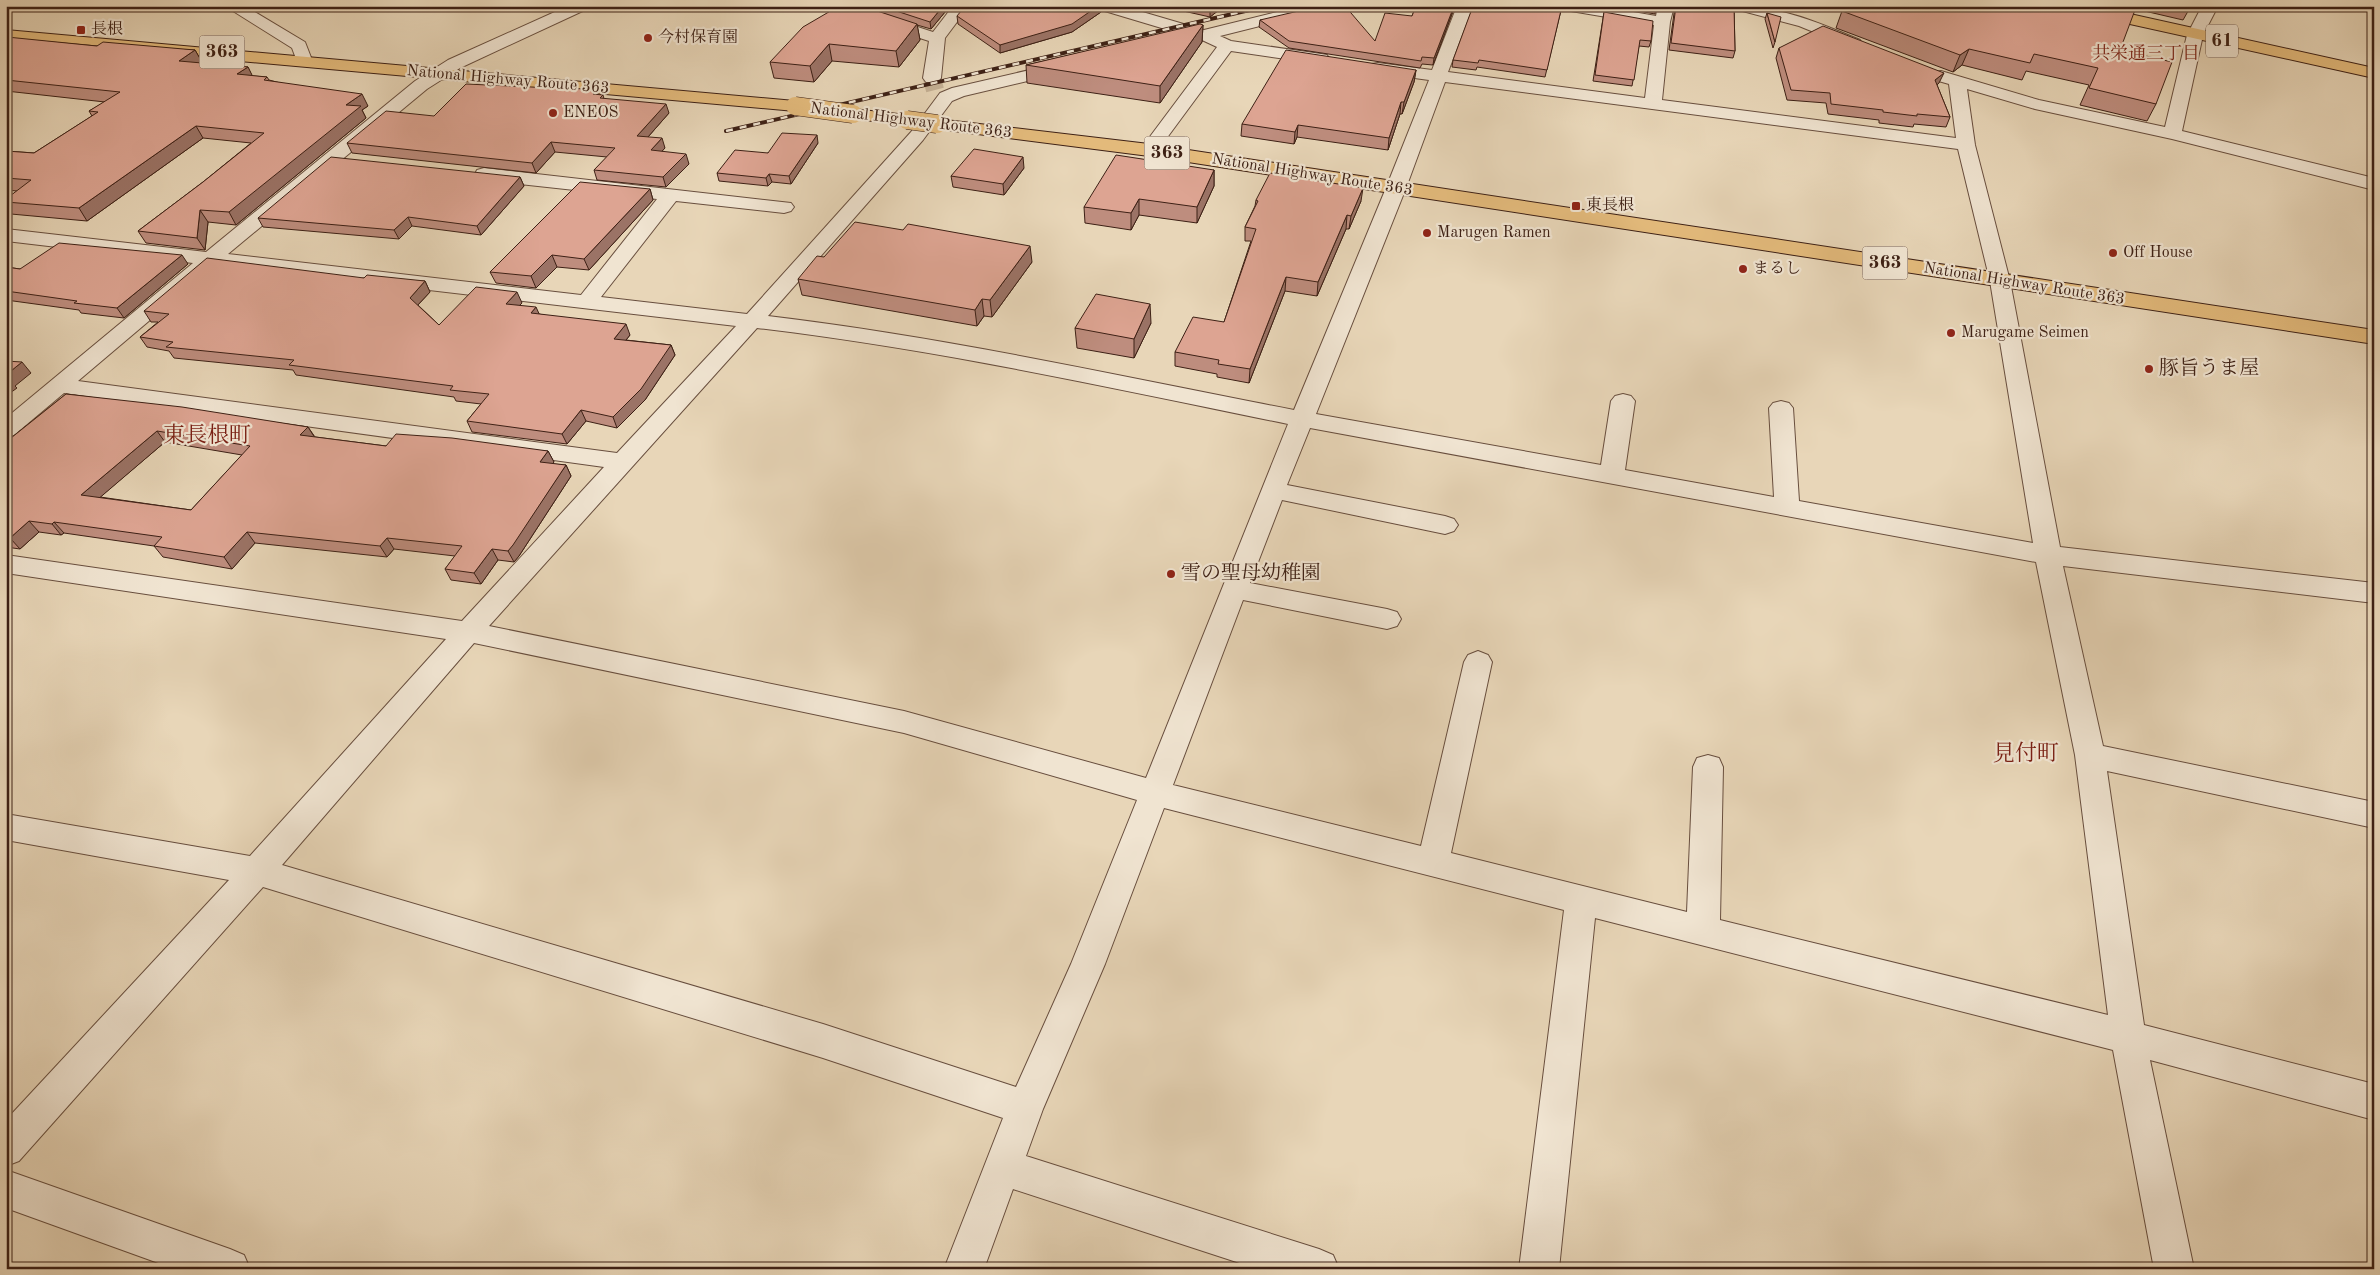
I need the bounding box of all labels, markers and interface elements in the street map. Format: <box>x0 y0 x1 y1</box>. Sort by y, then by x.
place label: 長根 <box>91 20 123 38</box>
marker: 長根 <box>75 24 87 36</box>
road number: 61 <box>2206 24 2238 58</box>
place label: 今村保育園 <box>658 28 738 46</box>
marker: 今村保育園 <box>642 32 654 44</box>
road number: 363 <box>200 36 244 68</box>
district label: 共栄通三丁目 <box>2092 43 2200 63</box>
street label: National Highway Route 363 <box>406 63 610 97</box>
street label: National Highway Route 363 <box>809 101 1013 141</box>
place label: ENEOS <box>563 105 619 121</box>
marker: ENEOS <box>547 107 559 119</box>
road number: 363 <box>1144 136 1190 170</box>
street label: National Highway Route 363 <box>1210 151 1414 199</box>
place label: 東長根 <box>1586 196 1634 214</box>
marker: 東長根 <box>1570 200 1582 212</box>
place label: Marugen Ramen <box>1437 225 1551 241</box>
marker: Marugen Ramen <box>1421 227 1433 239</box>
place label: Off House <box>2123 245 2193 261</box>
road number: 363 <box>1862 247 1908 280</box>
marker: Off House <box>2107 247 2119 259</box>
place label: まるし <box>1753 260 1801 277</box>
street label: National Highway Route 363 <box>1922 260 2126 308</box>
marker: まるし <box>1737 263 1749 275</box>
place label: Marugame Seimen <box>1961 325 2089 341</box>
marker: Marugame Seimen <box>1945 327 1957 339</box>
place label: 豚旨うま屋 <box>2159 357 2259 379</box>
marker: 豚旨うま屋 <box>2143 363 2155 375</box>
district label: 東長根町 <box>163 423 251 447</box>
place label: 雪の聖母幼稚園 <box>1181 562 1321 584</box>
marker: 雪の聖母幼稚園 <box>1165 568 1177 580</box>
district label: 見付町 <box>1993 741 2059 765</box>

